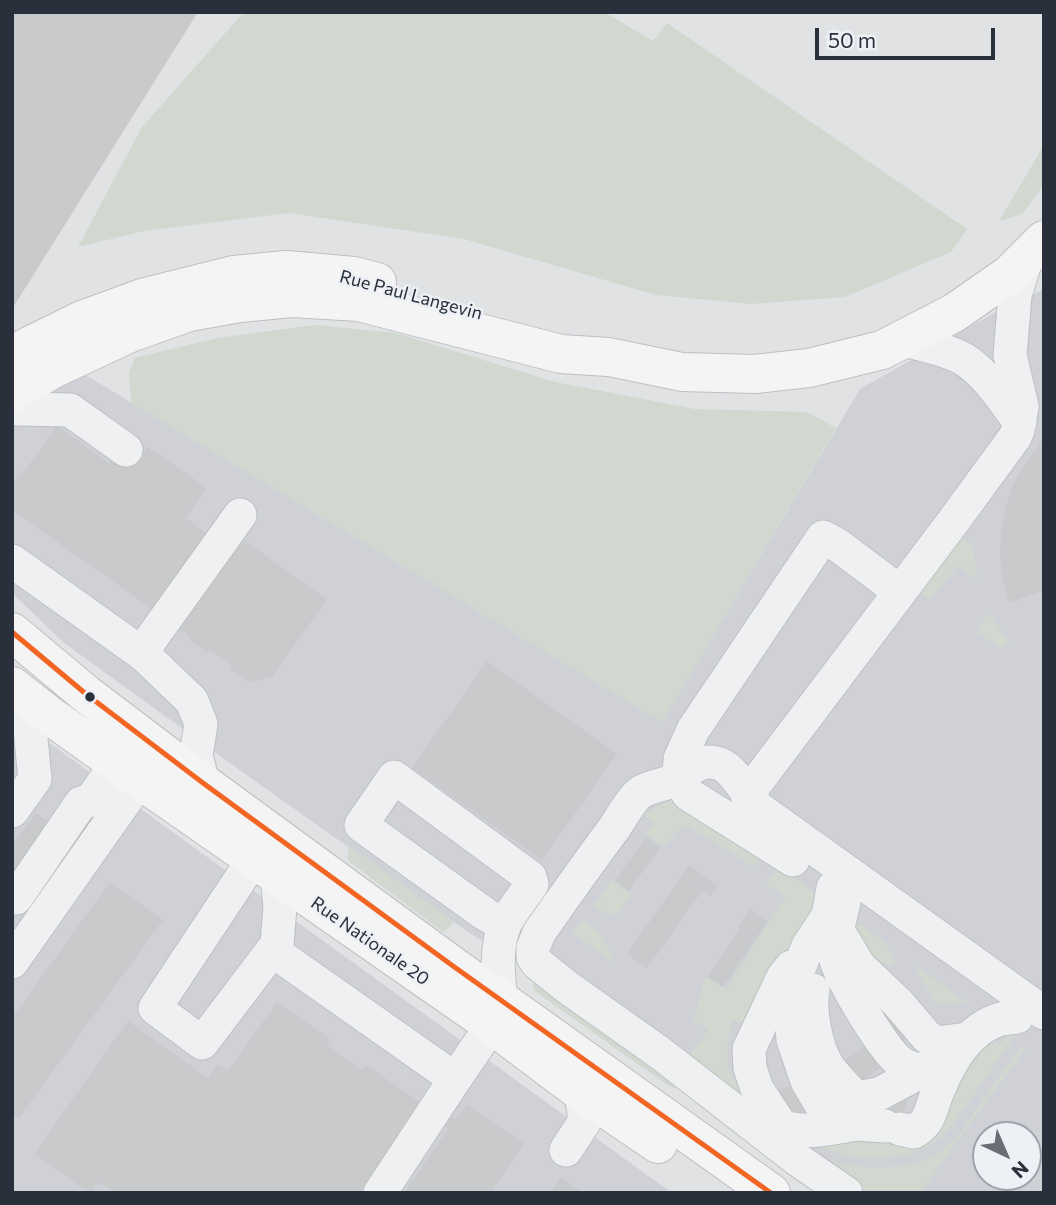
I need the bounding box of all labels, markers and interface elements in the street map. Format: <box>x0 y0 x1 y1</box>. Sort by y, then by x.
scale bar <box>818 14 998 58</box>
text: 50 m <box>828 27 876 52</box>
street label: Rue Paul Langevin <box>337 266 485 324</box>
unlabelled marker <box>83 690 97 704</box>
street label: Rue Nationale 20 <box>307 892 433 990</box>
north arrow <box>972 1121 1042 1191</box>
text: N <box>1007 1157 1034 1183</box>

